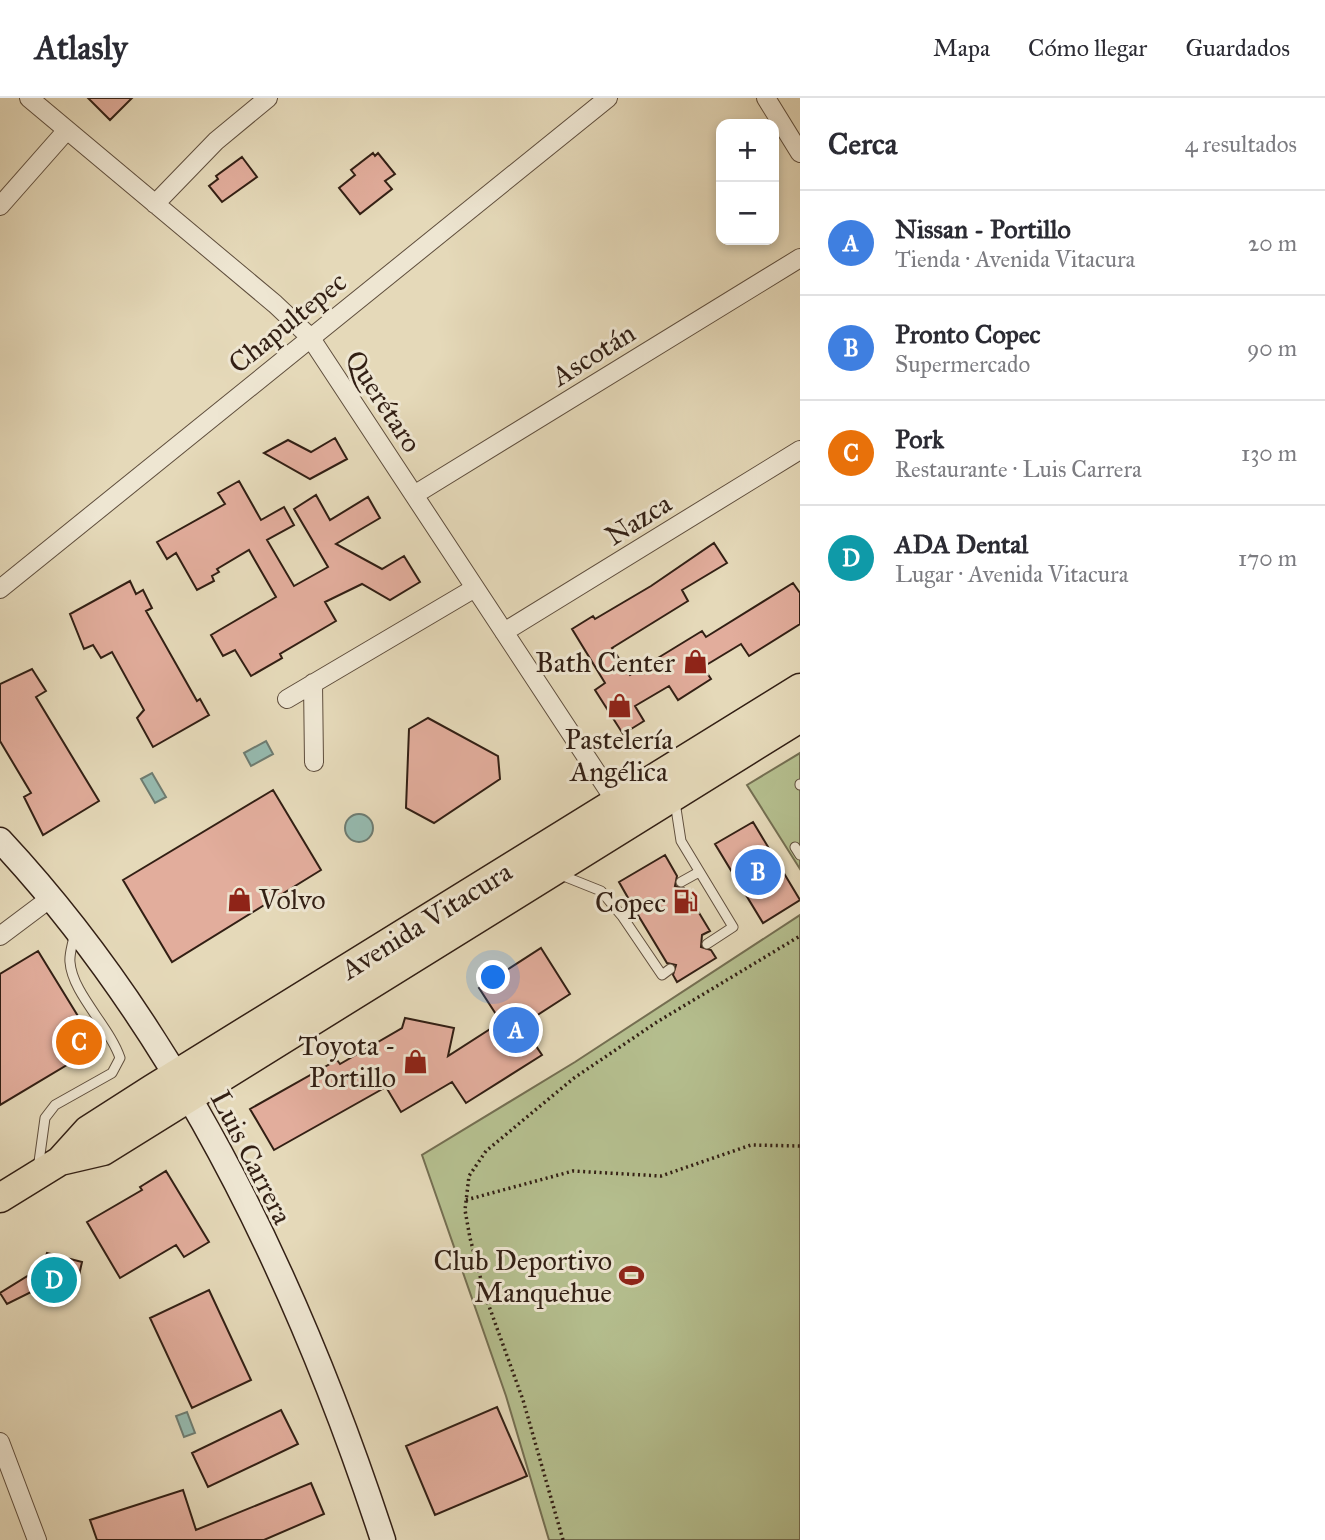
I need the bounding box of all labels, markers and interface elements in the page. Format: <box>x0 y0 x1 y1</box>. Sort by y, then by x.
text: Atlasly <box>35 28 127 68</box>
text: Mapa <box>933 33 990 63</box>
text: Cómo llegar <box>1028 33 1147 63</box>
text: Guardados <box>1185 33 1290 63</box>
map controls <box>716 119 779 245</box>
button: + <box>716 119 779 182</box>
text: Cerca <box>828 126 897 162</box>
text: 4 resultados <box>1185 130 1297 158</box>
button: − <box>716 182 779 245</box>
text: Nissan - Portillo <box>895 213 1071 245</box>
text: A <box>843 229 859 257</box>
text: 20 m <box>1248 229 1297 257</box>
text: Tienda · Avenida Vitacura <box>895 245 1135 273</box>
street label: Chapultepec <box>221 264 353 381</box>
street label: Ascotán <box>544 315 642 394</box>
text: Pronto Copec <box>895 318 1041 350</box>
text: B <box>843 334 859 362</box>
text: 90 m <box>1247 334 1297 362</box>
street label: Querétaro <box>338 344 430 459</box>
text: Supermercado <box>895 350 1030 378</box>
text: Pork <box>895 423 944 455</box>
text: C <box>843 439 859 467</box>
text: 130 m <box>1241 439 1297 467</box>
text: Restaurante · Luis Carrera <box>895 455 1142 483</box>
street label: Nazca <box>599 486 678 553</box>
text: ADA Dental <box>895 528 1028 560</box>
text: D <box>842 544 860 572</box>
text: 170 m <box>1238 544 1297 572</box>
text: Lugar · Avenida Vitacura <box>895 560 1128 588</box>
place label: Bath Center <box>535 645 675 680</box>
shop icon: Bath Center <box>681 648 709 676</box>
shop icon: Pastelería Angélica <box>605 691 633 719</box>
place label: Pastelería Angélica <box>565 722 673 789</box>
pin: B <box>735 846 781 898</box>
street label: Avenida Vitacura <box>333 854 518 987</box>
place label: Volvo <box>258 882 326 917</box>
shop icon: Volvo <box>225 885 253 913</box>
place label: Copec <box>595 885 666 920</box>
fuel station icon: Copec <box>672 888 700 916</box>
your location <box>476 960 510 994</box>
pin: A <box>493 1004 539 1056</box>
pin: C <box>56 1016 102 1068</box>
place label: Toyota - Portillo <box>299 1028 396 1095</box>
shop icon: Toyota - Portillo <box>402 1047 430 1075</box>
street label: Luis Carrera <box>203 1085 300 1230</box>
place label: Club Deportivo Manquehue <box>434 1243 612 1310</box>
pin: D <box>31 1254 77 1306</box>
sports icon: Club Deportivo Manquehue <box>618 1262 646 1290</box>

